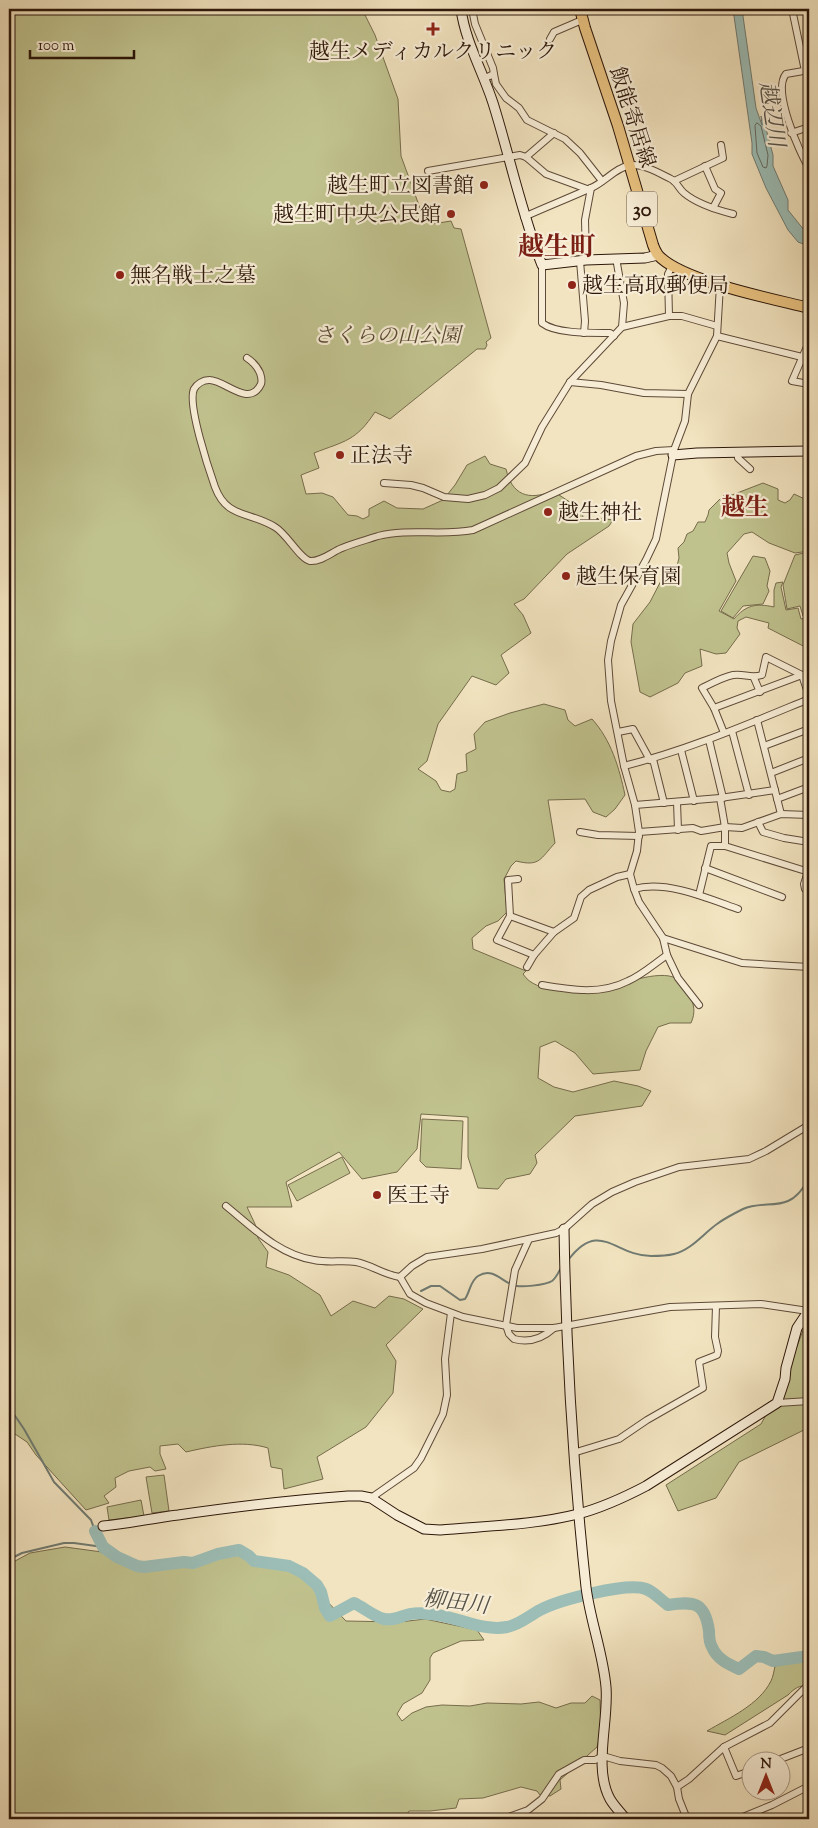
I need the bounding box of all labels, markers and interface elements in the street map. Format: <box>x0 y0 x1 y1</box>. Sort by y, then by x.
marker: 越生メディカルクリニック <box>426 22 440 36</box>
scale bar <box>30 28 134 60</box>
text: 100 m <box>38 36 75 57</box>
place label: 越生メディカルクリニック <box>309 38 557 68</box>
street label: 飯能寄居線 <box>601 63 662 172</box>
water label: 越辺川 <box>749 79 791 152</box>
place label: 越生町立図書館 <box>327 172 474 202</box>
marker: 越生町立図書館 <box>478 179 490 191</box>
road number: 30 <box>627 192 657 226</box>
place label: 越生町中央公民館 <box>273 201 441 231</box>
marker: 越生町中央公民館 <box>445 208 457 220</box>
district label: 越生町 <box>518 230 596 267</box>
place label: 無名戦士之墓 <box>130 262 256 292</box>
marker: 無名戦士之墓 <box>114 269 126 281</box>
place label: 越生高取郵便局 <box>582 272 729 302</box>
marker: 越生高取郵便局 <box>566 279 578 291</box>
park label: さくらの山公園 <box>314 322 463 352</box>
place label: 正法寺 <box>350 442 413 472</box>
marker: 正法寺 <box>334 449 346 461</box>
district label: 越生 <box>721 492 769 526</box>
place label: 越生神社 <box>558 499 642 529</box>
marker: 越生神社 <box>542 506 554 518</box>
place label: 越生保育園 <box>576 563 681 593</box>
marker: 越生保育園 <box>560 570 572 582</box>
place label: 医王寺 <box>387 1182 450 1212</box>
marker: 医王寺 <box>371 1189 383 1201</box>
water label: 柳田川 <box>421 1584 492 1624</box>
north arrow <box>740 1750 790 1800</box>
text: N <box>760 1755 772 1775</box>

